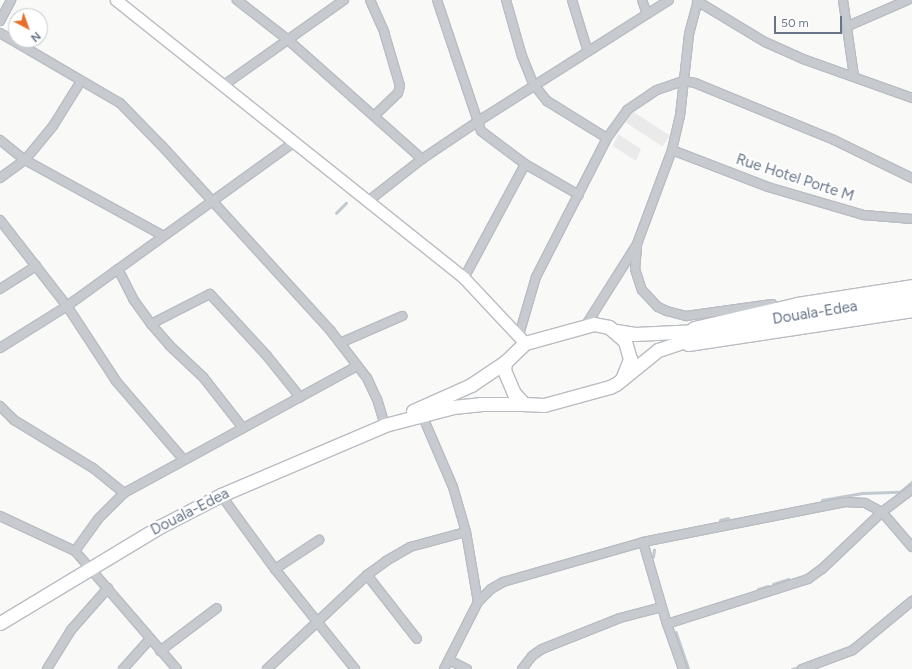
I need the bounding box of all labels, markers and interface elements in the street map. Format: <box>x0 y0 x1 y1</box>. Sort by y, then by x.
north arrow <box>8 8 48 48</box>
scale bar <box>776 8 844 34</box>
text: 50 m <box>781 16 809 30</box>
text: N <box>28 29 43 44</box>
street label: Rue Hotel Porte M <box>734 150 856 206</box>
street label: Douala-Edea <box>771 297 859 329</box>
street label: Douala-Edea <box>148 485 232 539</box>

